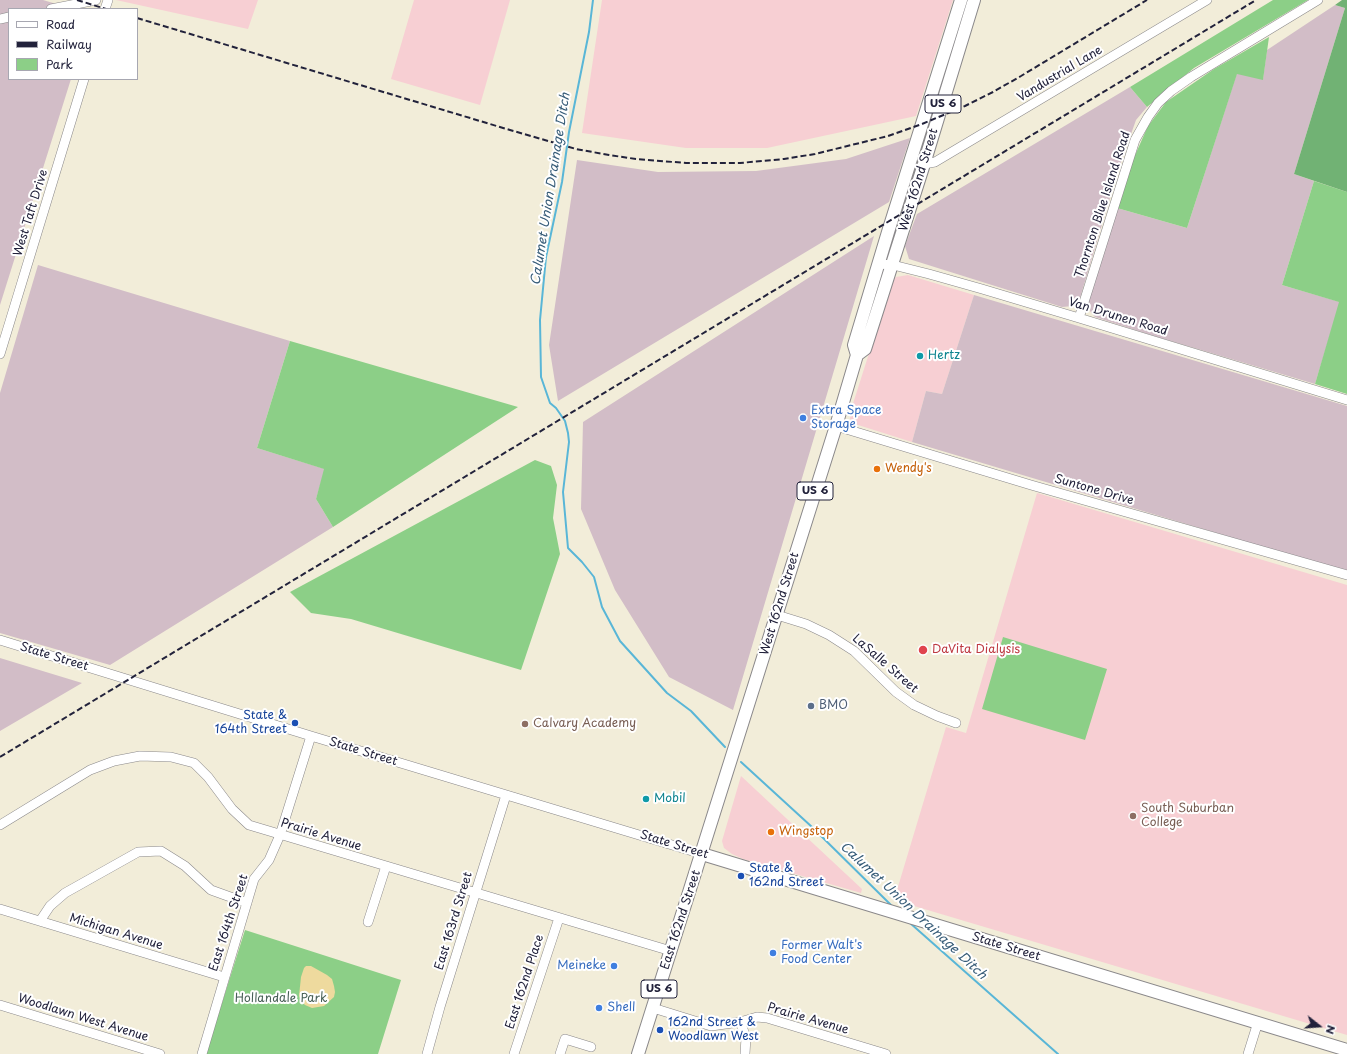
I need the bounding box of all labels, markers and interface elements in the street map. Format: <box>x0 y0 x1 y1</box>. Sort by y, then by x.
legend <box>8 8 138 80</box>
text: Road <box>46 15 75 33</box>
text: Railway <box>46 35 92 53</box>
street label: Vandustrial Lane <box>1015 43 1105 105</box>
text: Park <box>46 55 73 73</box>
water label: Calumet Union Drainage Ditch <box>528 92 574 286</box>
road number: US 6 <box>925 95 961 113</box>
street label: West 162nd Street <box>896 127 942 233</box>
street label: Thornton Blue Island Road <box>1072 130 1134 280</box>
street label: West Taft Drive <box>11 168 51 258</box>
street label: Van Drunen Road <box>1067 295 1169 339</box>
place label: Hertz <box>928 349 960 363</box>
marker: Hertz <box>915 351 925 361</box>
place label: Extra Space Storage <box>811 404 881 432</box>
marker: Extra Space Storage <box>798 413 808 423</box>
place label: Wendy's <box>885 462 932 476</box>
marker: Wendy's <box>872 464 882 474</box>
street label: Suntone Drive <box>1053 472 1135 508</box>
road number: US 6 <box>797 482 833 500</box>
street label: West 162nd Street <box>757 551 803 657</box>
street label: LaSalle Street <box>849 632 921 696</box>
street label: State Street <box>18 640 90 674</box>
place label: DaVita Dialysis <box>932 643 1020 657</box>
marker: DaVita Dialysis <box>917 644 929 656</box>
place label: BMO <box>819 699 848 713</box>
marker: BMO <box>806 701 816 711</box>
place label: State & 164th Street <box>215 709 287 737</box>
place label: Calvary Academy <box>533 717 636 731</box>
marker: State & 164th Street <box>290 718 300 728</box>
marker: Calvary Academy <box>520 719 530 729</box>
street label: State Street <box>327 735 399 769</box>
place label: Mobil <box>654 792 686 806</box>
marker: Mobil <box>641 794 651 804</box>
place label: South Suburban College <box>1141 802 1234 830</box>
marker: South Suburban College <box>1128 811 1138 821</box>
street label: Prairie Avenue <box>279 816 363 854</box>
place label: Wingstop <box>779 825 833 839</box>
marker: Wingstop <box>766 827 776 837</box>
street label: State Street <box>638 828 710 862</box>
water label: Calumet Union Drainage Ditch <box>837 839 989 983</box>
place label: State & 162nd Street <box>749 862 824 890</box>
street label: East 162nd Street <box>658 868 704 972</box>
street label: East 163rd Street <box>432 870 476 972</box>
marker: State & 162nd Street <box>736 871 746 881</box>
street label: East 164th Street <box>207 873 251 973</box>
street label: Michigan Avenue <box>68 911 164 953</box>
street label: State Street <box>970 930 1042 964</box>
street label: East 162nd Place <box>503 933 547 1031</box>
place label: Former Walt's Food Center <box>781 939 862 967</box>
marker: Former Walt's Food Center <box>768 948 778 958</box>
place label: Meineke <box>557 959 606 973</box>
marker: Meineke <box>609 961 619 971</box>
road number: US 6 <box>641 980 677 998</box>
street label: Woodlawn West Avenue <box>16 991 150 1045</box>
park label: Hollandale Park <box>235 992 327 1006</box>
place label: Shell <box>607 1001 635 1015</box>
street label: Prairie Avenue <box>766 1001 850 1037</box>
marker: Shell <box>594 1003 604 1013</box>
north arrow <box>1299 1006 1339 1046</box>
place label: 162nd Street & Woodlawn West <box>668 1016 759 1044</box>
text: N <box>1322 1023 1340 1036</box>
marker: 162nd Street & Woodlawn West <box>655 1025 665 1035</box>

